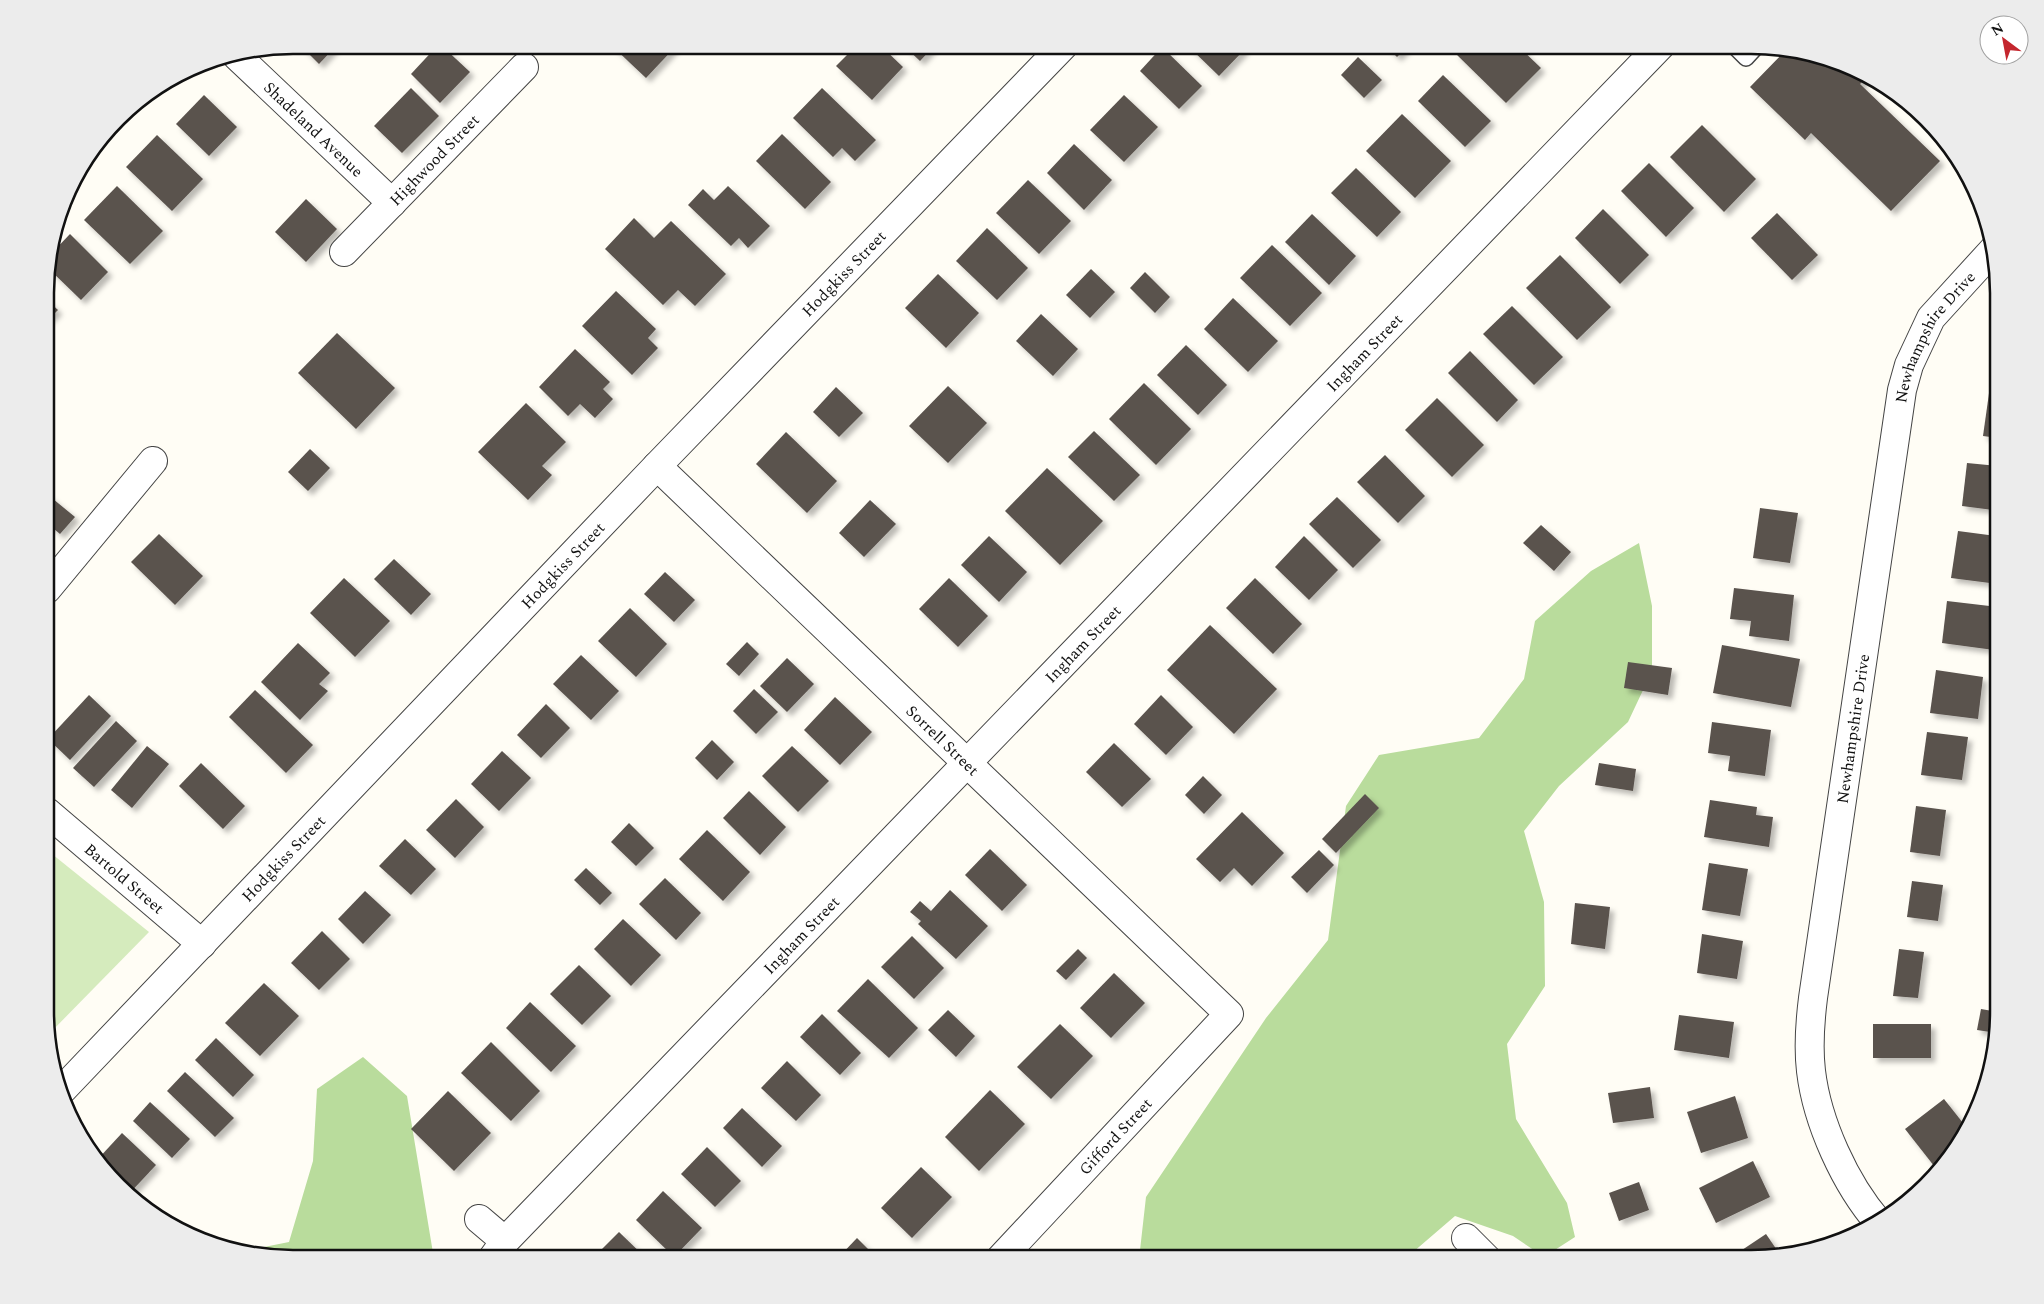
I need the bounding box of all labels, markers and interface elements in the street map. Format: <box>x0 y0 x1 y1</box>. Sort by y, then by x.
north arrow <box>1979 15 2029 65</box>
text: N <box>1987 17 2008 41</box>
street label: Shadeland Avenue <box>258 76 369 183</box>
street label: Highwood Street <box>384 109 485 212</box>
street label: Hodgkiss Street <box>796 225 892 323</box>
street label: Newhampshire Drive <box>1889 266 1981 405</box>
street label: Ingham Street <box>1321 308 1409 398</box>
street label: Hodgkiss Street <box>516 516 611 615</box>
street label: Ingham Street <box>1040 599 1127 689</box>
street label: Newhampshire Drive <box>1831 652 1876 805</box>
street label: Sorrell Street <box>900 700 985 782</box>
street label: Hodgkiss Street <box>236 810 332 908</box>
street label: Bartold Street <box>79 838 170 920</box>
street label: Ingham Street <box>758 891 846 980</box>
street label: Gifford Street <box>1073 1092 1158 1181</box>

